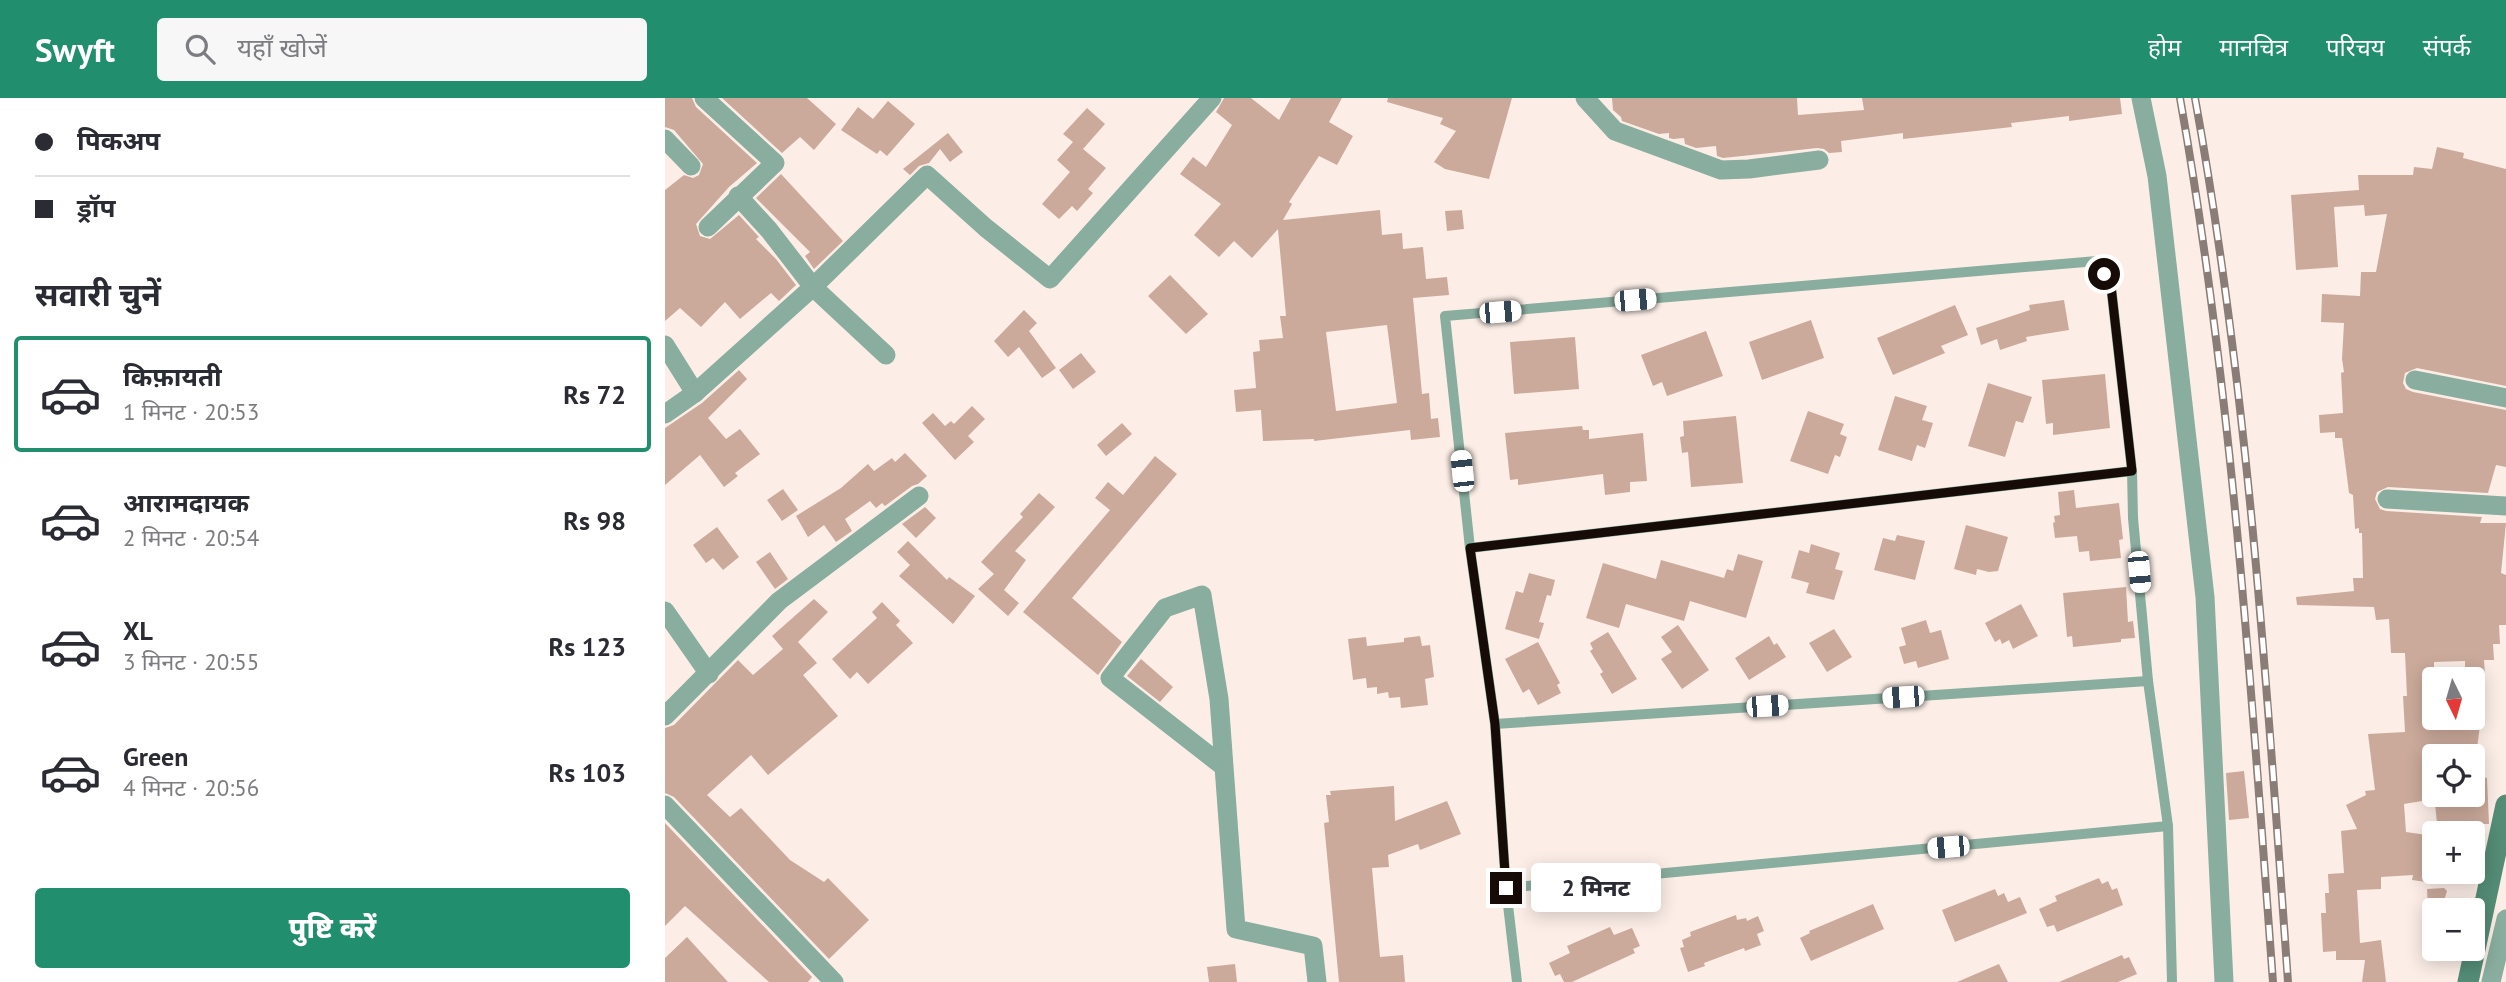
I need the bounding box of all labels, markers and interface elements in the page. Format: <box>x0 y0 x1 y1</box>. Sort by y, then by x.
search box <box>157 18 647 81</box>
text: Swyft <box>35 28 115 71</box>
icon: search <box>181 30 219 68</box>
text: यहाँ खोजें <box>237 31 327 64</box>
text: होम <box>2148 32 2181 63</box>
text: मानचित्र <box>2219 32 2288 63</box>
text: परिचय <box>2326 32 2385 63</box>
text: संपर्क <box>2423 32 2471 63</box>
text: पिकअप <box>77 124 160 157</box>
text: ड्रॉप <box>77 191 115 224</box>
route start <box>2088 258 2120 290</box>
text: सवारी चुनें <box>35 273 161 315</box>
car <box>1614 288 1657 312</box>
car <box>1479 300 1522 324</box>
text: किफ़ायती <box>123 360 222 393</box>
icon: car <box>39 363 102 426</box>
text: Rs 72 <box>563 378 626 411</box>
text: 1 मिनट · 20:53 <box>123 397 259 426</box>
car <box>1450 449 1475 493</box>
text: आरामदायक <box>123 486 249 519</box>
icon: car <box>39 489 102 552</box>
text: Rs 98 <box>563 504 626 537</box>
text: 2 मिनट · 20:54 <box>123 523 259 552</box>
car <box>2127 550 2152 594</box>
text: XL <box>123 614 153 647</box>
icon: car <box>39 615 102 678</box>
text: Rs 123 <box>549 630 626 663</box>
text: 3 मिनट · 20:55 <box>123 647 259 676</box>
north arrow <box>2422 667 2485 730</box>
map controls <box>2422 667 2485 961</box>
car <box>1882 685 1925 709</box>
car <box>1746 694 1789 718</box>
text: Green <box>123 740 188 773</box>
icon: car <box>39 741 102 804</box>
button: locate <box>2422 744 2485 807</box>
text: Rs 103 <box>549 756 626 789</box>
text: 4 मिनट · 20:56 <box>123 773 259 802</box>
button: + <box>2422 821 2485 884</box>
car <box>1927 835 1970 859</box>
callout: 2 मिनट <box>1531 864 1660 912</box>
route end <box>1490 872 1522 904</box>
text: 2 मिनट <box>1562 873 1630 902</box>
button: पुष्टि करें <box>35 888 630 968</box>
button: − <box>2422 898 2485 961</box>

